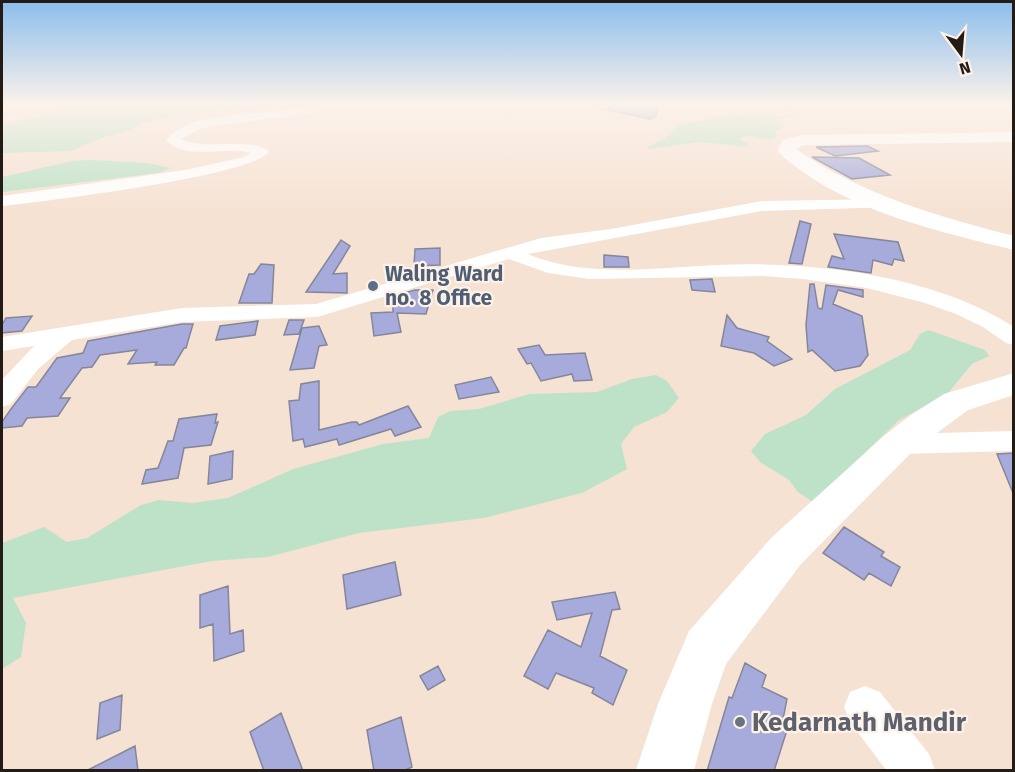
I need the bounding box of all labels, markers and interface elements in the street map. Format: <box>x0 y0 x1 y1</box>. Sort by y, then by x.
north arrow <box>931 24 991 84</box>
text: N <box>957 57 973 79</box>
place label: Waling Ward no. 8 Office <box>385 261 503 311</box>
marker: Waling Ward no. 8 Office <box>366 279 380 293</box>
place label: Kedarnath Mandir <box>752 707 967 738</box>
marker: Kedarnath Mandir <box>733 715 747 729</box>

